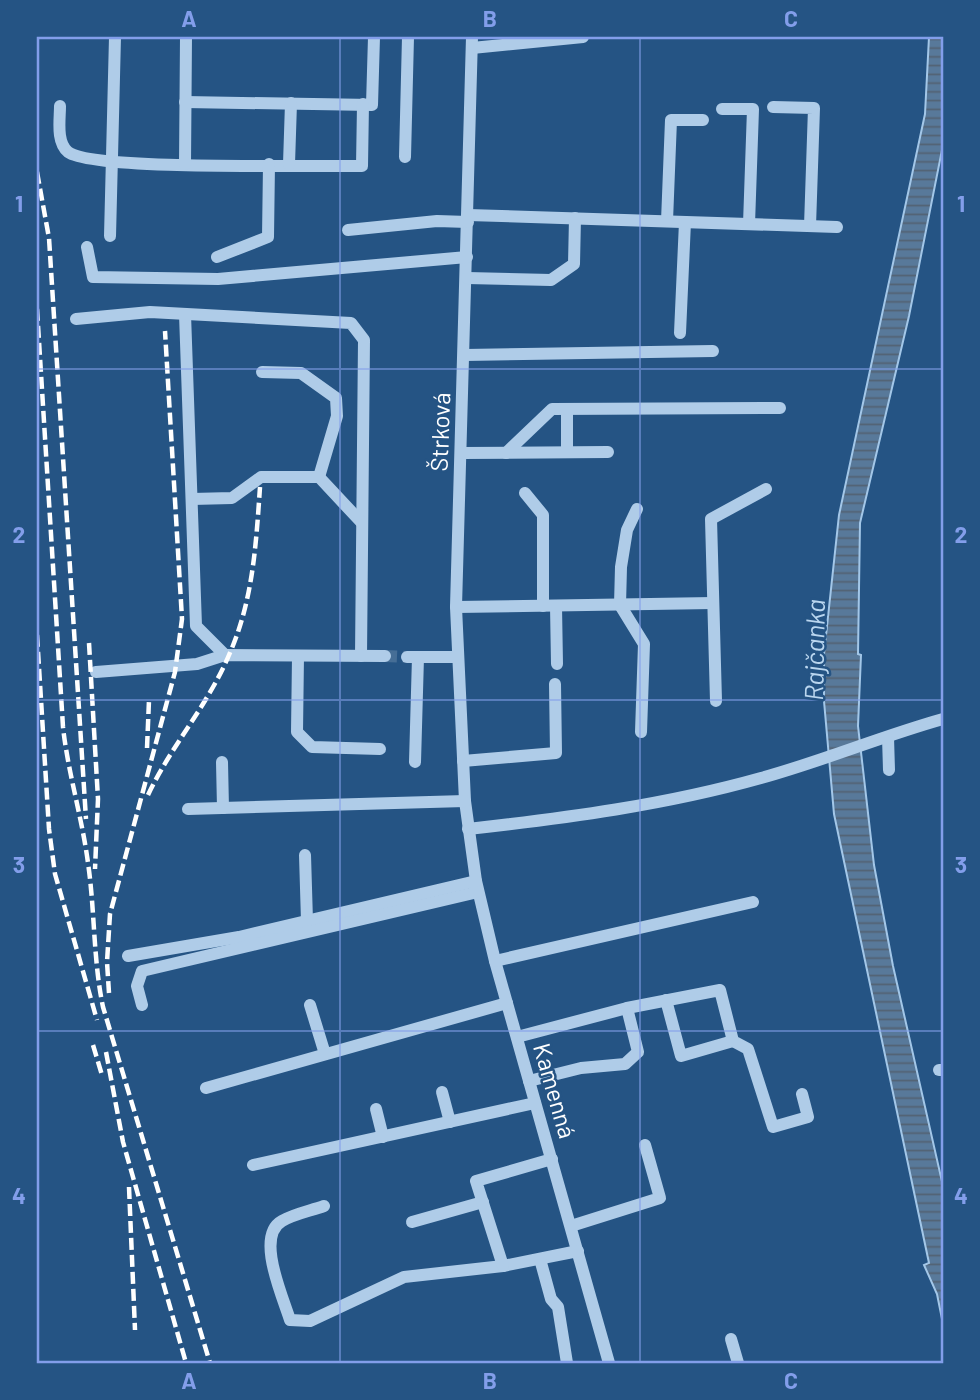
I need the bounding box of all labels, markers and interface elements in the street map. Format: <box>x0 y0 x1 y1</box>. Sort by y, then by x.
text: A <box>181 4 197 32</box>
text: B <box>483 4 497 32</box>
text: C <box>784 4 798 32</box>
text: 1 <box>15 189 23 217</box>
text: 1 <box>957 189 965 217</box>
street label: Štrková <box>424 392 455 472</box>
text: 2 <box>13 520 25 548</box>
text: 2 <box>955 520 967 548</box>
water label: Rajčanka <box>797 599 830 701</box>
text: 3 <box>13 850 25 878</box>
text: 3 <box>955 850 967 878</box>
street label: Kamenná <box>528 1040 583 1141</box>
text: 4 <box>12 1181 26 1209</box>
text: 4 <box>954 1181 968 1209</box>
text: A <box>181 1366 197 1394</box>
text: B <box>483 1366 497 1394</box>
text: C <box>784 1366 798 1394</box>

